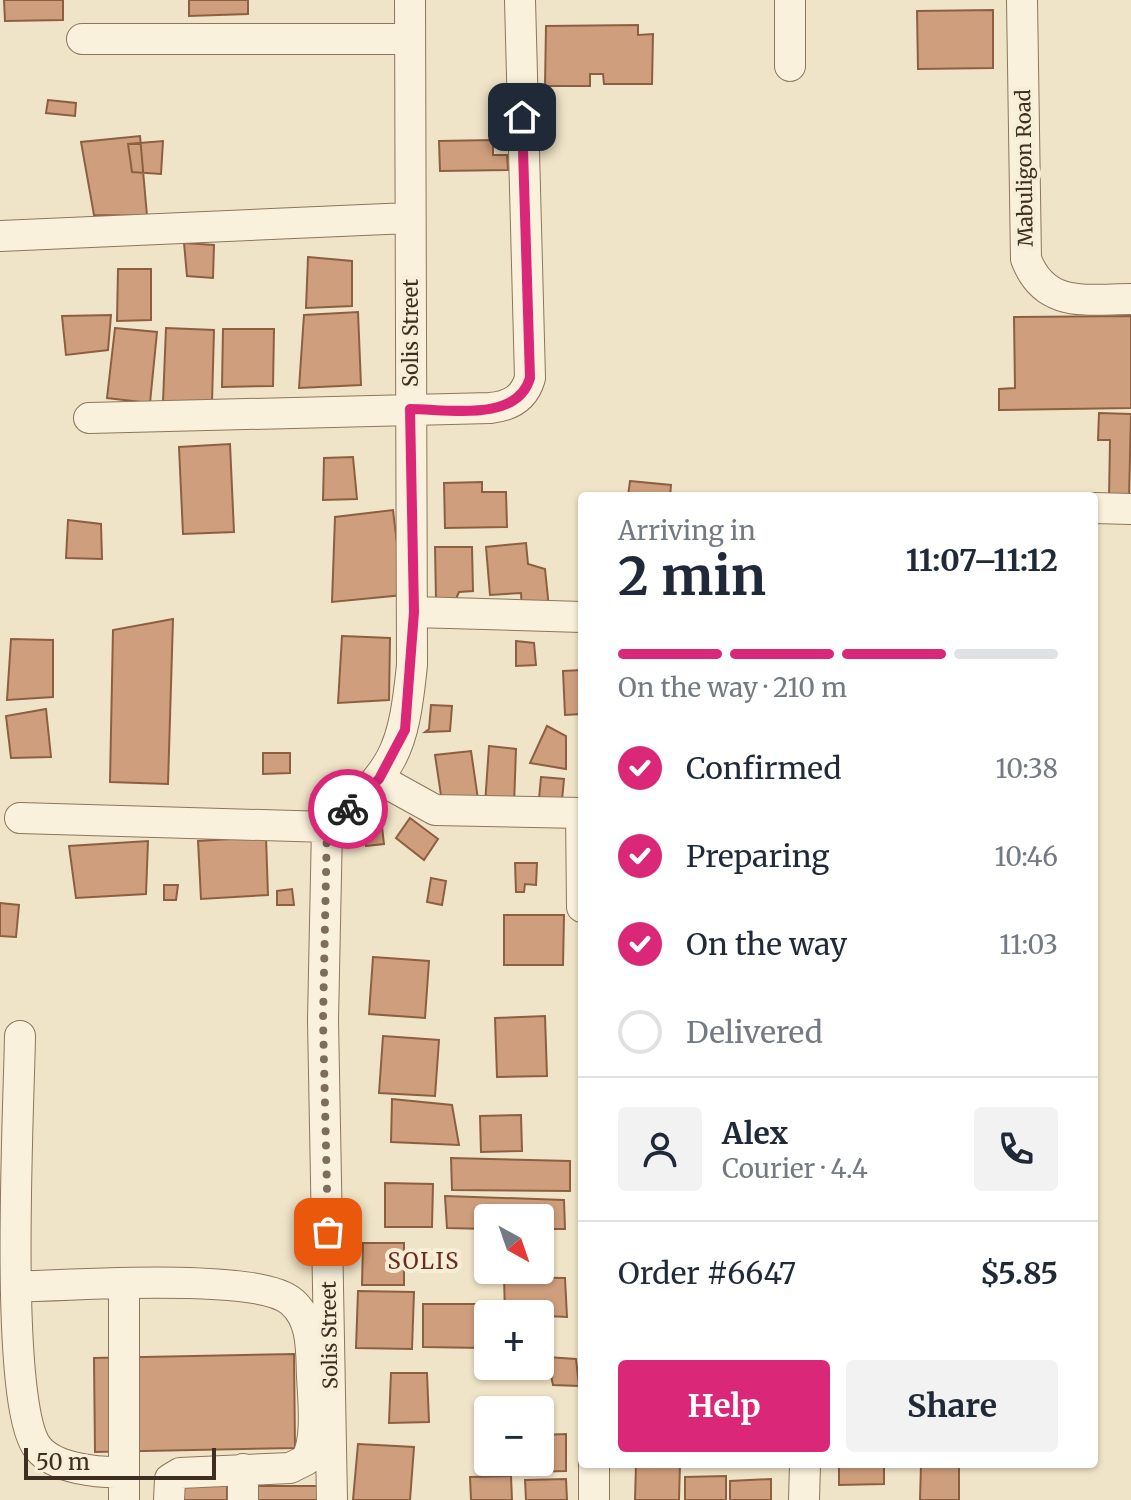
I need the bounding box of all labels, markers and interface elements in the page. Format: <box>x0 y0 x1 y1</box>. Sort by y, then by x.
pin <box>488 83 556 151</box>
street label: Mabuligon Road <box>1010 89 1038 247</box>
icon: home <box>500 95 544 139</box>
street label: Solis Street <box>398 279 423 387</box>
text: Arriving in <box>618 514 756 547</box>
text: 11:07–11:12 <box>906 541 1058 579</box>
text: 2 min <box>618 544 766 609</box>
text: On the way · 210 m <box>618 671 847 704</box>
icon: check <box>618 746 662 790</box>
text: Confirmed <box>686 749 841 787</box>
text: 10:38 <box>996 752 1058 785</box>
courier <box>308 769 388 849</box>
icon: bike <box>326 787 370 831</box>
icon: check <box>618 834 662 878</box>
text: Preparing <box>686 837 829 875</box>
text: 10:46 <box>995 840 1058 873</box>
icon: check <box>618 922 662 966</box>
text: On the way <box>686 925 847 963</box>
text: 11:03 <box>999 928 1058 961</box>
text: Delivered <box>686 1013 823 1051</box>
button: person <box>618 1107 702 1191</box>
button: phone <box>974 1107 1058 1191</box>
text: Alex <box>722 1114 788 1152</box>
text: Courier · 4.4 <box>722 1152 868 1185</box>
pin <box>294 1198 362 1266</box>
north arrow <box>474 1204 554 1284</box>
map controls <box>474 1204 554 1476</box>
icon: bag <box>306 1210 350 1254</box>
district label: SOLIS <box>388 1247 460 1275</box>
text: Order #6647 <box>618 1254 796 1292</box>
text: $5.85 <box>980 1254 1058 1292</box>
street label: Solis Street <box>316 1281 342 1389</box>
button: + <box>474 1300 554 1380</box>
button: Help <box>618 1360 830 1452</box>
button: Share <box>846 1360 1058 1452</box>
button: − <box>474 1396 554 1476</box>
scale bar <box>24 1444 216 1480</box>
text: 50 m <box>36 1448 90 1476</box>

